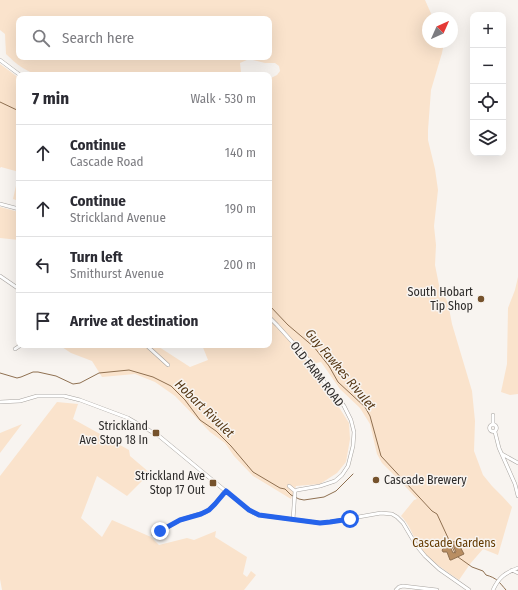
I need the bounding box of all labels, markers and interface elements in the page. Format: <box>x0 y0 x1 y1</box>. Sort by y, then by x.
north arrow <box>422 12 458 48</box>
map controls <box>470 12 506 156</box>
button: + <box>470 12 506 48</box>
search box <box>16 16 272 60</box>
icon: search <box>30 27 52 49</box>
text: Search here <box>62 29 134 47</box>
button: − <box>470 48 506 84</box>
button: locate <box>470 84 506 120</box>
text: 7 min <box>32 88 69 109</box>
text: Walk · 530 m <box>190 91 256 106</box>
button: layers <box>470 120 506 156</box>
text: Continue <box>70 136 126 154</box>
icon: ahead <box>32 142 54 164</box>
text: 140 m <box>225 145 256 160</box>
text: Cascade Road <box>70 154 144 169</box>
text: Continue <box>70 192 126 210</box>
icon: ahead <box>32 198 54 220</box>
text: 190 m <box>225 201 256 216</box>
text: Strickland Avenue <box>70 210 166 225</box>
text: Turn left <box>70 248 123 266</box>
icon: left <box>32 254 54 276</box>
text: 200 m <box>224 257 256 272</box>
text: Smithurst Avenue <box>70 266 164 281</box>
place label: South Hobart Tip Shop <box>408 285 473 313</box>
marker: South Hobart Tip Shop <box>476 294 486 304</box>
icon: arrive <box>32 310 54 332</box>
text: Arrive at destination <box>70 312 198 330</box>
water label: Guy Fawkes Rivulet <box>302 326 379 413</box>
street label: OLD FARM ROAD <box>287 339 347 409</box>
water label: Hobart Rivulet <box>172 376 238 441</box>
place label: Strickland Ave Stop 18 In <box>79 419 148 447</box>
marker: Strickland Ave Stop 18 In <box>151 428 161 438</box>
place label: Strickland Ave Stop 17 Out <box>135 469 205 497</box>
place label: Cascade Brewery <box>384 473 467 487</box>
marker: Cascade Brewery <box>371 475 381 485</box>
marker: Strickland Ave Stop 17 Out <box>208 478 218 488</box>
route start <box>341 510 359 528</box>
route end <box>151 522 169 540</box>
park label: Cascade Gardens <box>412 536 496 550</box>

